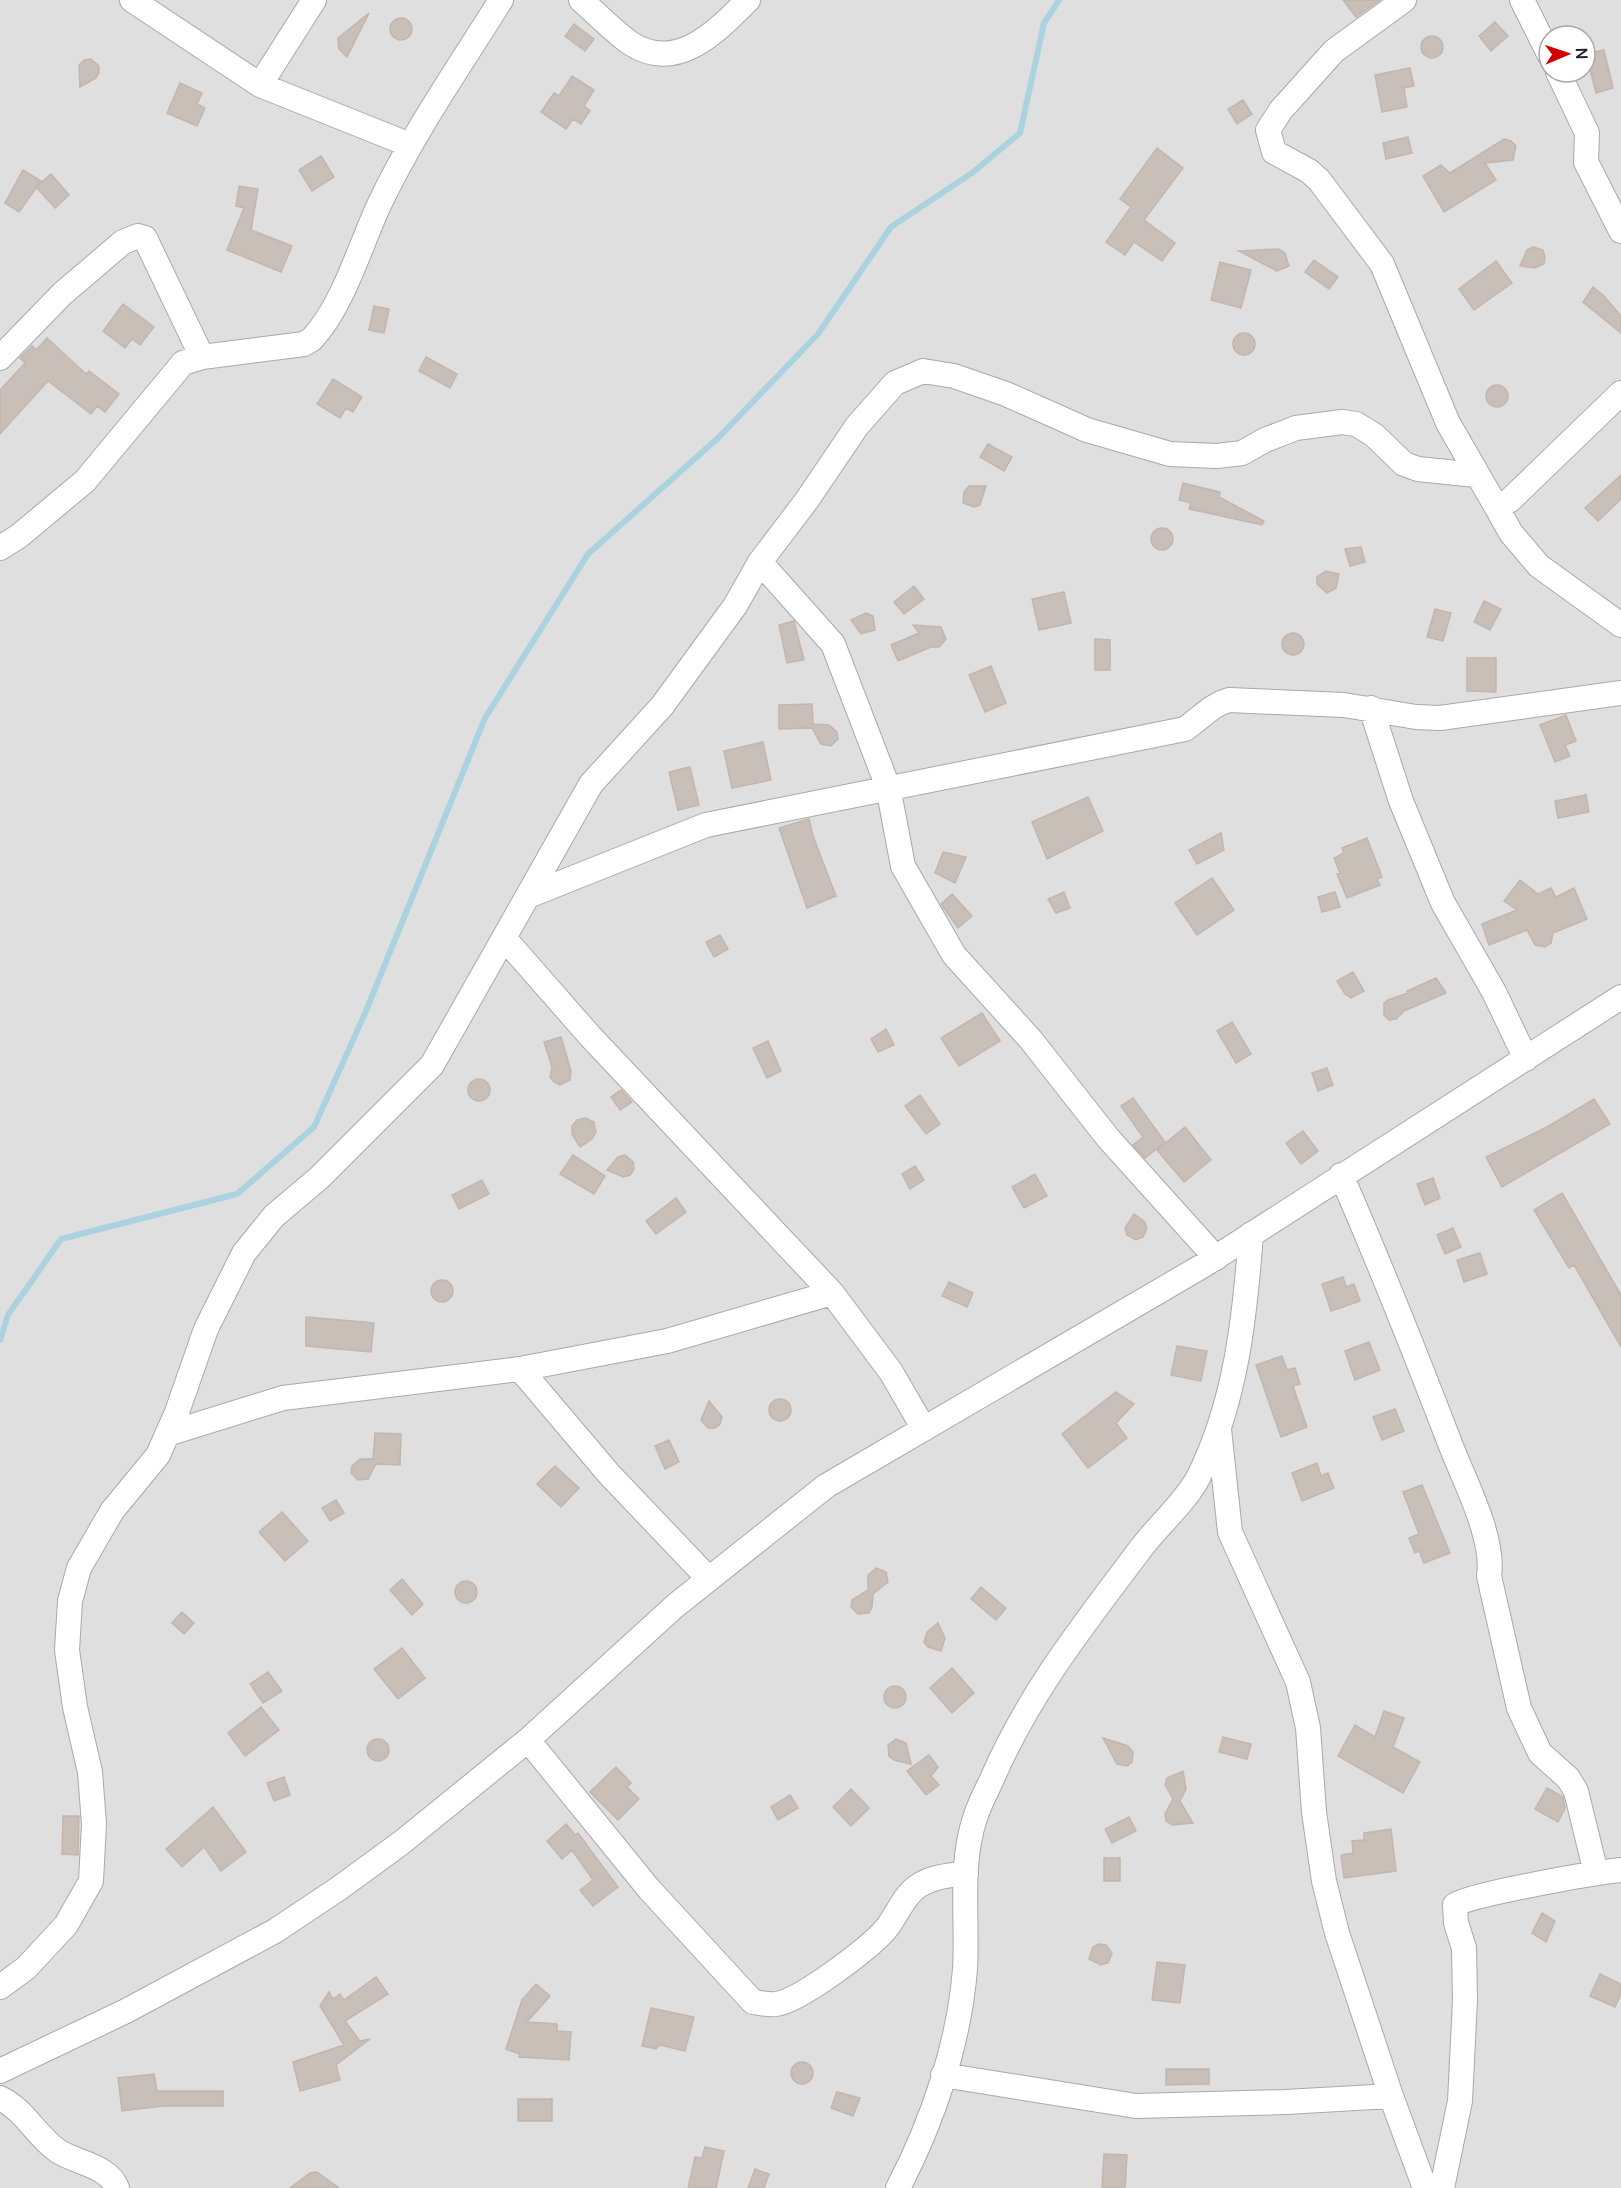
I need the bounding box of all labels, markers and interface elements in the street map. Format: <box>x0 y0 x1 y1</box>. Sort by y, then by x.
north arrow <box>1537 24 1597 84</box>
text: N <box>1571 47 1593 60</box>

